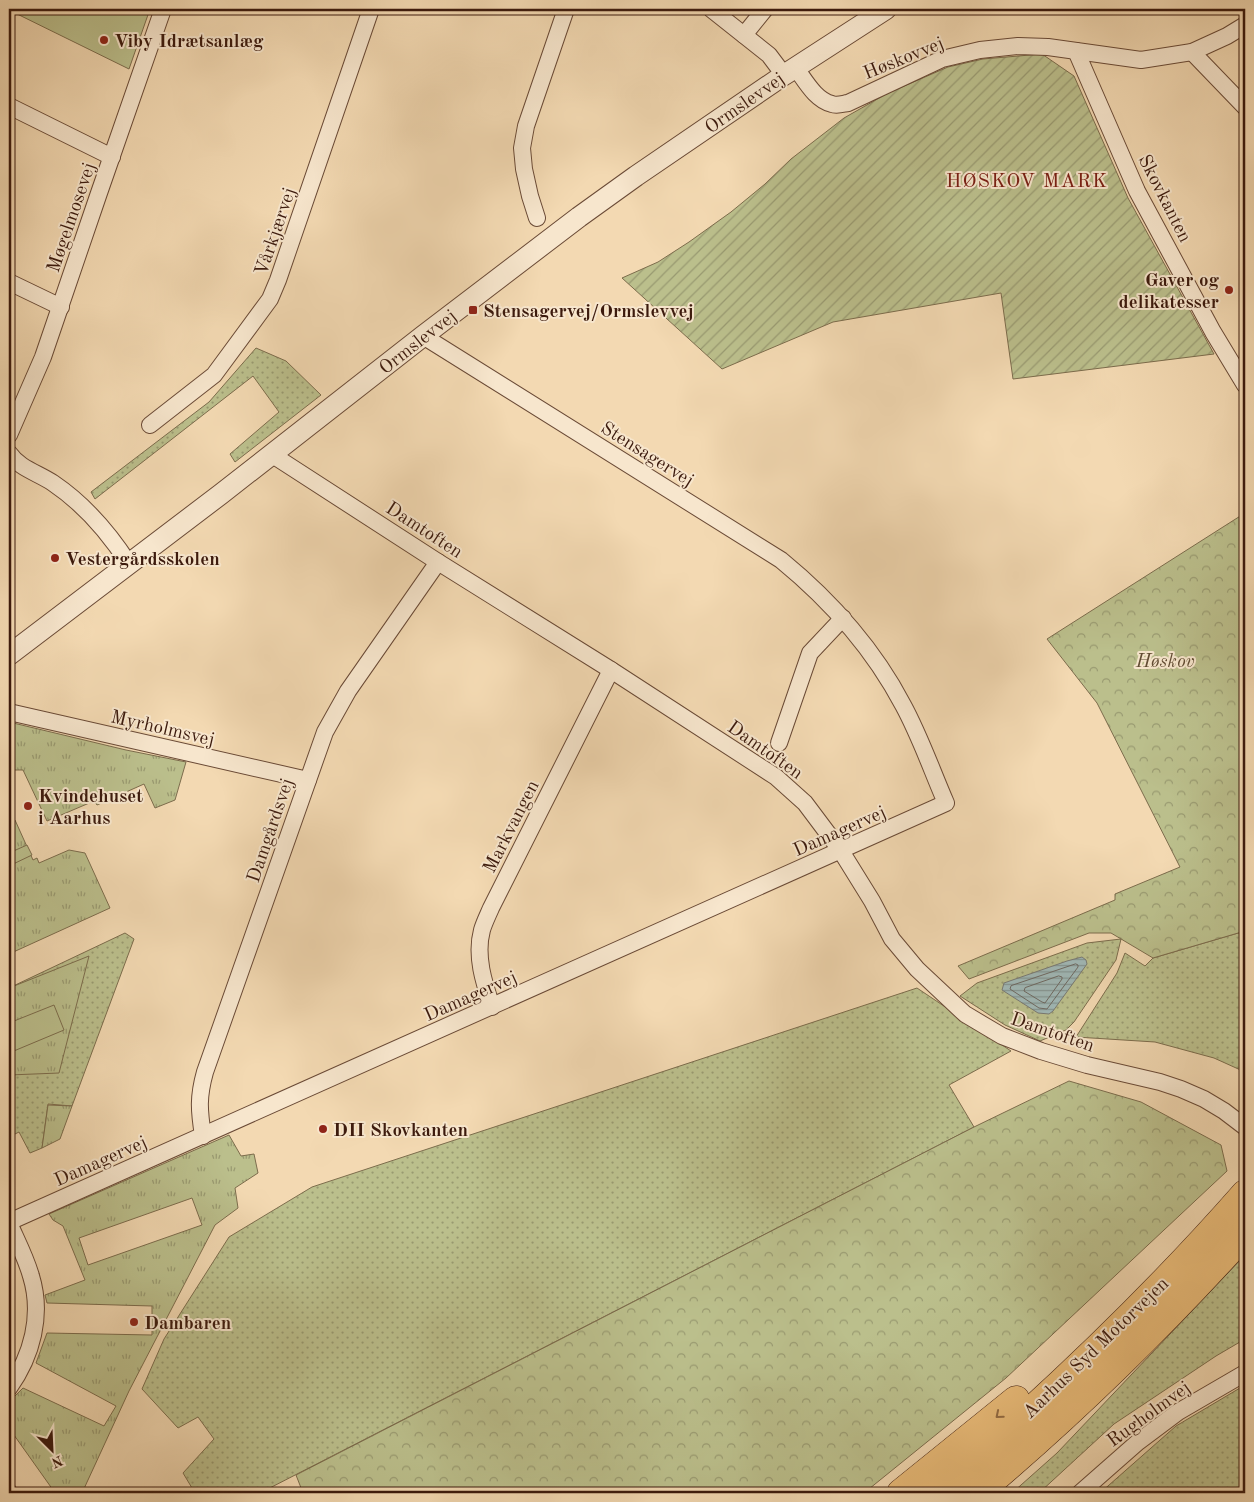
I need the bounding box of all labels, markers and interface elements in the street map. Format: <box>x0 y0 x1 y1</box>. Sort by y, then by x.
place label: Viby Idrætsanlæg <box>114 33 264 52</box>
marker: Viby Idrætsanlæg <box>98 34 110 46</box>
street label: Høskovvej <box>861 35 947 84</box>
street label: Ormslevvej <box>702 70 789 138</box>
street label: Skovkanten <box>1134 152 1194 246</box>
street label: Møgelmosevej <box>45 160 100 275</box>
district label: HØSKOV MARK <box>946 172 1108 192</box>
street label: Vårkjærvej <box>252 185 300 278</box>
place label: Gaver og delikatesser <box>1119 272 1219 313</box>
marker: Gaver og delikatesser <box>1223 284 1235 296</box>
place label: Stensagervej/Ormslevvej <box>483 303 693 322</box>
marker: Stensagervej/Ormslevvej <box>467 304 479 316</box>
street label: Ormslevvej <box>376 307 461 379</box>
street label: Stensagervej <box>597 419 697 491</box>
street label: Damtoften <box>382 499 465 563</box>
place label: Vestergårdsskolen <box>65 551 220 570</box>
marker: Vestergårdsskolen <box>49 552 61 564</box>
park label: Høskov <box>1135 653 1194 672</box>
street label: Myrholmsvej <box>109 708 216 751</box>
street label: Damtoften <box>723 718 806 784</box>
street label: Damgårdsvej <box>245 776 298 885</box>
street label: Markvangen <box>481 778 544 877</box>
place label: Kvindehuset i Aarhus <box>38 788 143 829</box>
marker: Kvindehuset i Aarhus <box>22 800 34 812</box>
street label: Damagervej <box>791 803 889 861</box>
street label: Damagervej <box>422 968 520 1026</box>
street label: Damtoften <box>1008 1010 1097 1057</box>
place label: DII Skovkanten <box>333 1122 468 1141</box>
marker: DII Skovkanten <box>317 1123 329 1135</box>
street label: Damagervej <box>52 1133 150 1191</box>
street label: Aarhus Syd Motorvejen <box>1020 1275 1173 1423</box>
place label: Dambaren <box>144 1315 231 1334</box>
marker: Dambaren <box>128 1316 140 1328</box>
street label: Rugholmvej <box>1104 1379 1195 1452</box>
one-way arrow <box>996 1409 1005 1417</box>
north arrow <box>28 1424 78 1474</box>
text: N <box>49 1452 65 1470</box>

